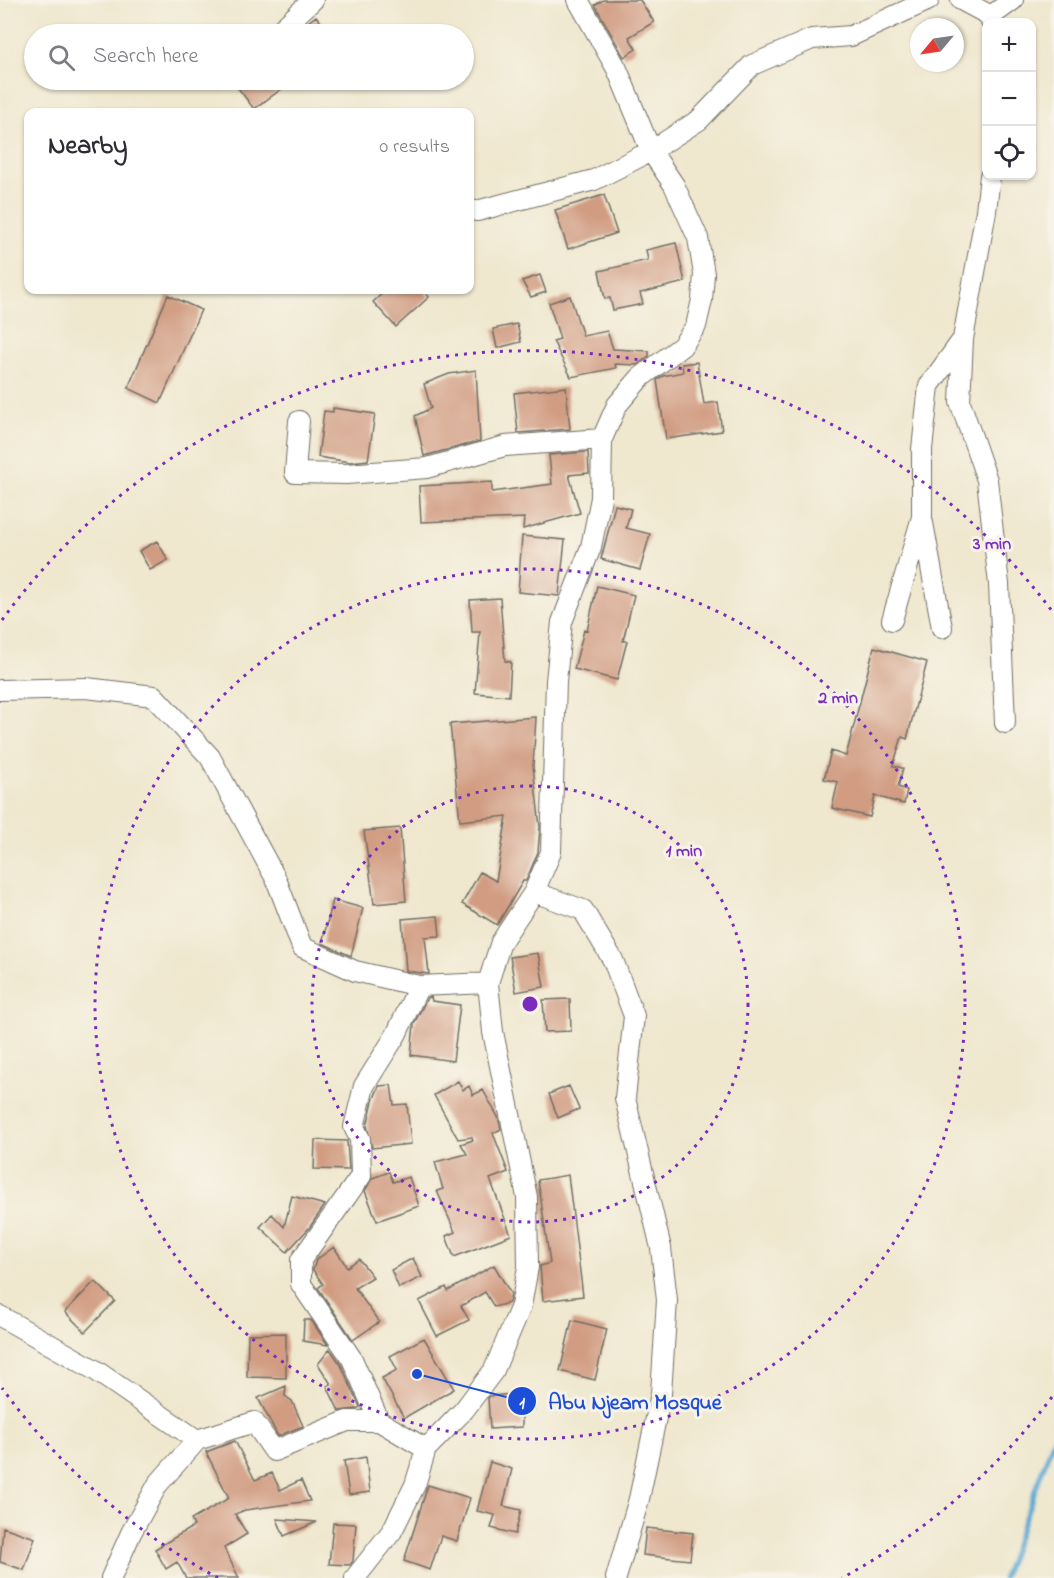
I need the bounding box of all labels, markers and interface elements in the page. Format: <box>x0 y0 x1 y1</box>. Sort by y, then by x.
north arrow <box>910 18 964 72</box>
map controls <box>982 18 1036 180</box>
button: + <box>982 18 1036 72</box>
search box <box>24 24 474 90</box>
icon: search <box>45 41 78 74</box>
text: Search here <box>93 41 198 73</box>
button: − <box>982 72 1036 126</box>
button: locate <box>982 126 1036 180</box>
text: Nearby <box>48 128 127 166</box>
text: 0 results <box>379 133 450 162</box>
text: 3 min <box>972 532 1011 558</box>
text: 2 min <box>817 686 858 712</box>
text: 1 min <box>666 839 702 865</box>
centre of rings <box>520 994 540 1014</box>
callout: Abu Njeam Mosque <box>507 1381 734 1421</box>
text: Abu Njeam Mosque <box>548 1388 723 1420</box>
text: 1 <box>519 1391 525 1417</box>

